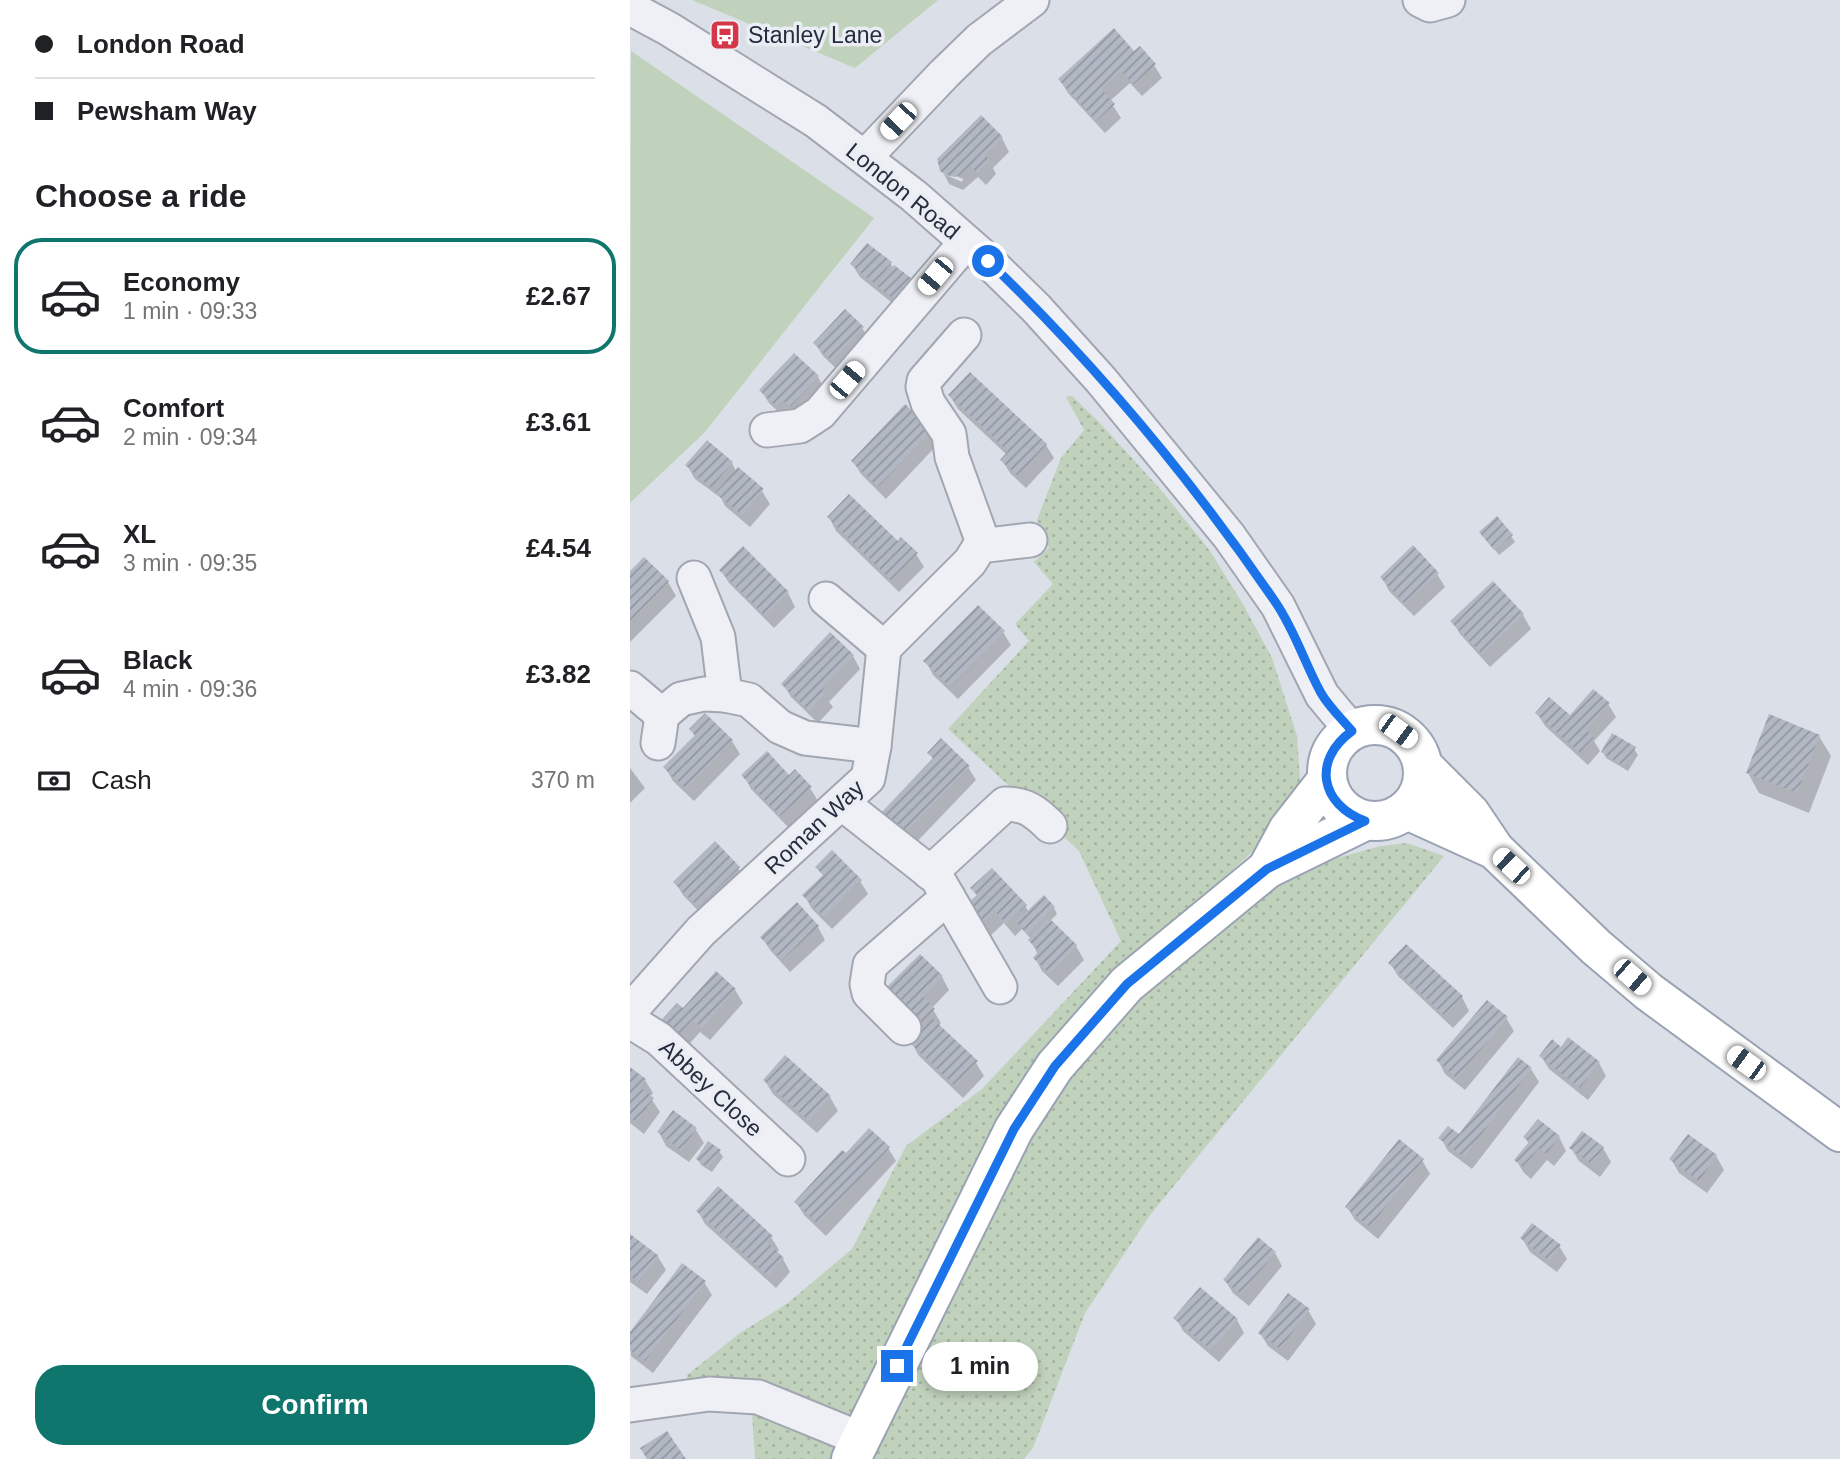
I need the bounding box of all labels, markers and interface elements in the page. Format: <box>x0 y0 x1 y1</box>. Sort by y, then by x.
bus stop icon: Stanley Lane <box>708 18 742 52</box>
place label: Stanley Lane <box>748 22 882 48</box>
text: London Road <box>77 29 245 59</box>
text: Pewsham Way <box>77 96 257 126</box>
car <box>876 98 921 144</box>
street label: London Road <box>841 137 965 245</box>
text: Choose a ride <box>35 178 247 214</box>
route start <box>972 245 1004 277</box>
car <box>914 253 957 299</box>
icon: car <box>39 265 102 328</box>
text: Economy <box>123 267 240 297</box>
text: £2.67 <box>526 281 591 311</box>
text: 1 min · 09:33 <box>123 298 257 324</box>
car <box>826 357 869 403</box>
icon: car <box>39 391 102 454</box>
text: Comfort <box>123 393 224 423</box>
text: £3.61 <box>526 407 591 437</box>
text: 2 min · 09:34 <box>123 424 257 450</box>
icon: car <box>39 517 102 580</box>
text: XL <box>123 519 156 549</box>
text: £4.54 <box>526 533 591 563</box>
text: 3 min · 09:35 <box>123 550 257 576</box>
icon: car <box>39 643 102 706</box>
text: Black <box>123 645 192 675</box>
text: £3.82 <box>526 659 591 689</box>
text: 4 min · 09:36 <box>123 676 257 702</box>
car <box>1375 710 1422 752</box>
icon: cash <box>35 762 73 800</box>
text: Cash <box>91 765 152 795</box>
text: 370 m <box>531 767 595 793</box>
street label: Roman Way <box>759 774 869 879</box>
car <box>1489 844 1534 888</box>
car <box>1610 955 1655 999</box>
street label: Abbey Close <box>654 1034 768 1142</box>
car <box>1723 1042 1770 1084</box>
callout: 1 min <box>922 1342 1037 1390</box>
route end <box>881 1350 913 1382</box>
text: 1 min <box>950 1353 1010 1379</box>
button: Confirm <box>35 1365 595 1445</box>

